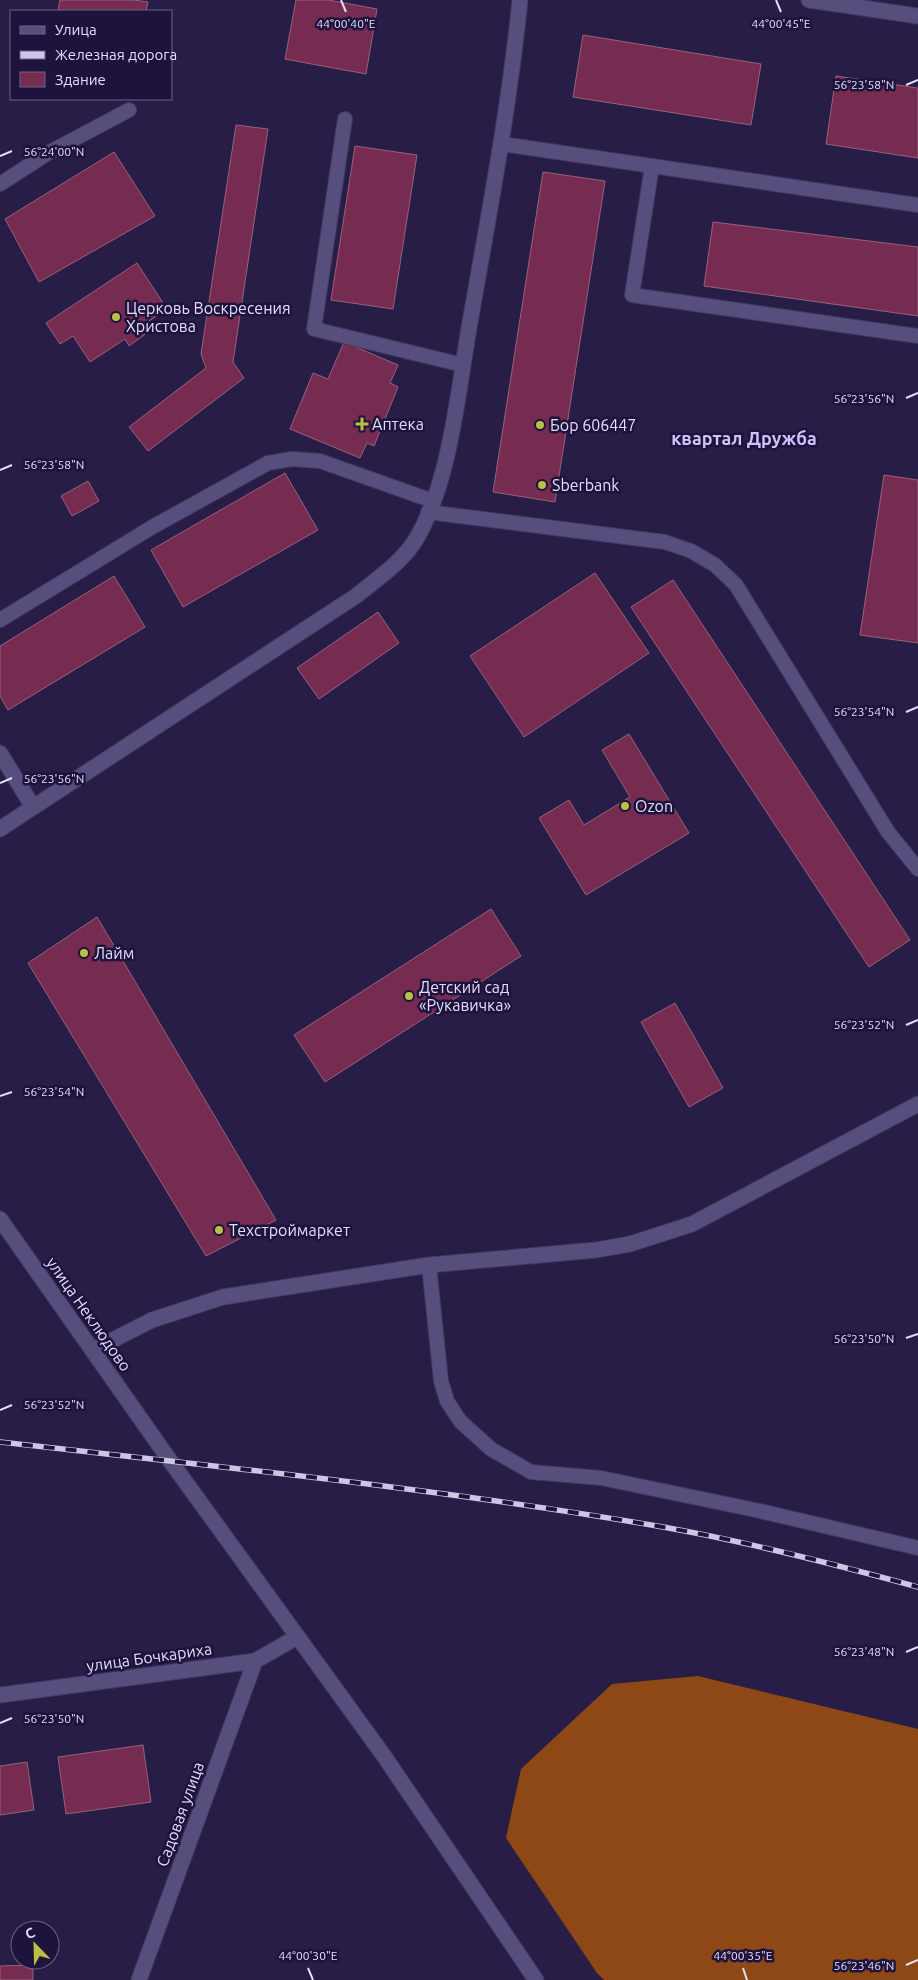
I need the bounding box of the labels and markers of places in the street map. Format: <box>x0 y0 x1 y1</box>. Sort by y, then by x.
place label: Церковь Воскресения Христова <box>126 299 291 335</box>
marker: Церковь Воскресения Христова <box>110 311 122 323</box>
place label: Аптека <box>372 415 424 433</box>
place label: Бор 606447 <box>550 416 636 434</box>
marker: Аптека <box>356 418 368 430</box>
marker: Бор 606447 <box>534 419 546 431</box>
place label: Sberbank <box>552 476 619 494</box>
marker: Sberbank <box>536 479 548 491</box>
place label: Ozon <box>635 797 673 815</box>
marker: Ozon <box>619 800 631 812</box>
place label: Лайм <box>94 944 134 962</box>
marker: Лайм <box>78 947 90 959</box>
place label: Детский сад «Рукавичка» <box>419 978 511 1014</box>
marker: Детский сад «Рукавичка» <box>403 990 415 1002</box>
place label: Техстроймаркет <box>229 1221 350 1239</box>
marker: Техстроймаркет <box>213 1224 225 1236</box>

